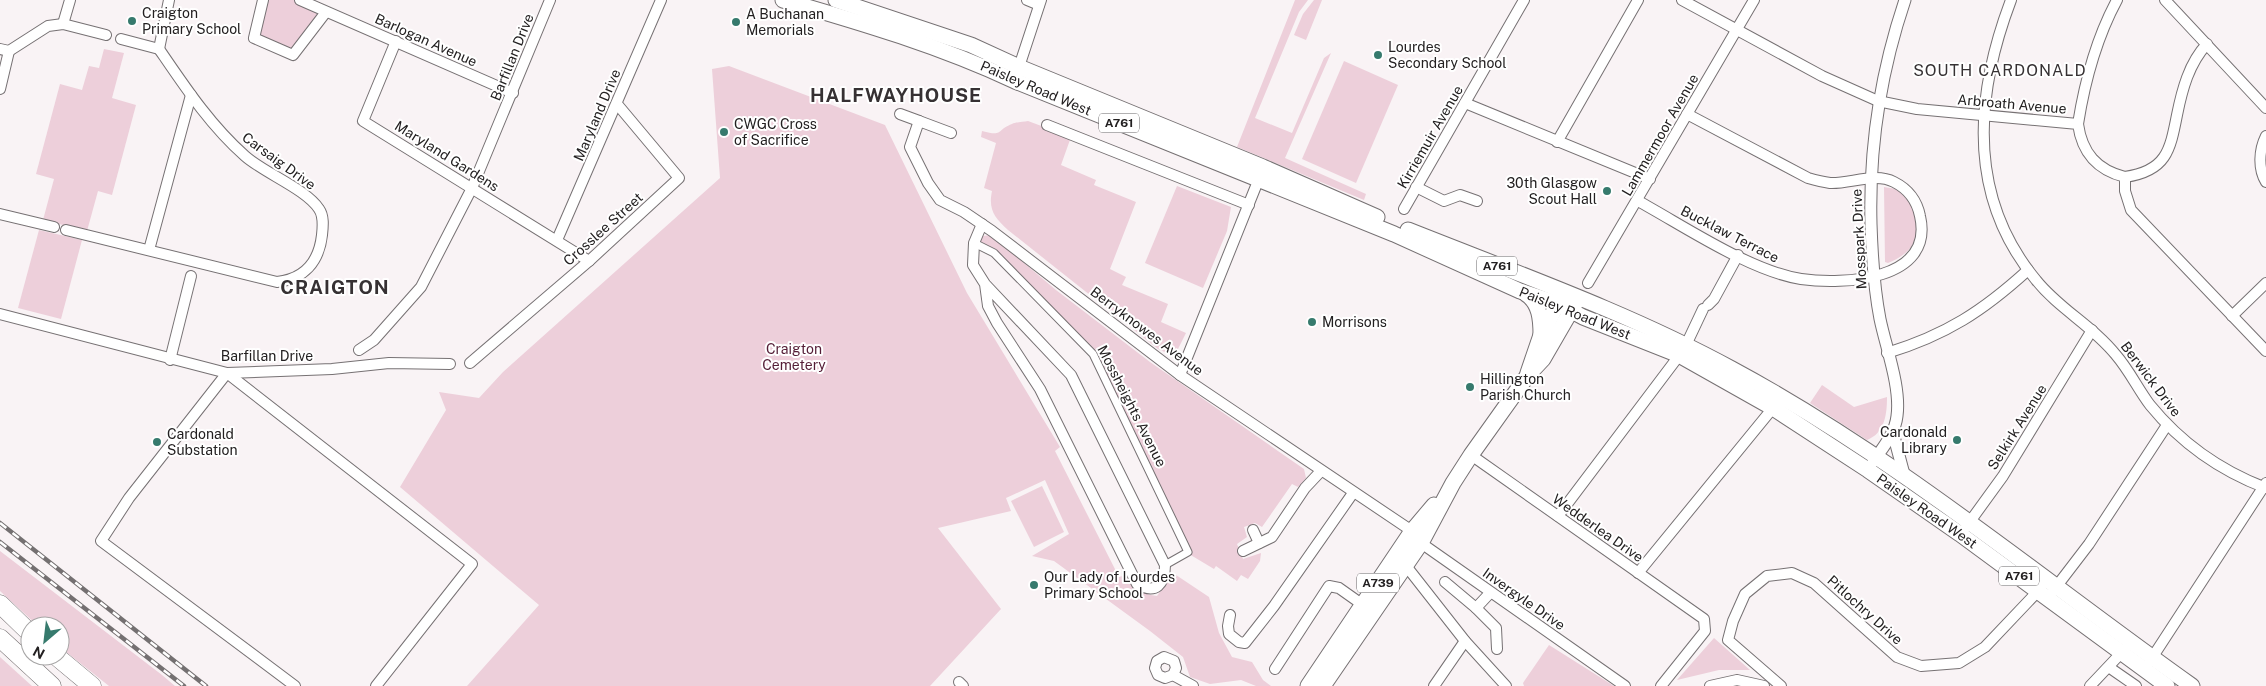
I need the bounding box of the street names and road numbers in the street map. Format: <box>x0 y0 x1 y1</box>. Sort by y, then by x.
street label: Barlogan Avenue <box>372 10 480 70</box>
street label: Barfillan Drive <box>487 11 537 103</box>
street label: Paisley Road West <box>978 57 1094 119</box>
street label: Maryland Drive <box>570 66 624 163</box>
street label: Lammermoor Avenue <box>1619 71 1701 199</box>
street label: Kirriemuir Avenue <box>1394 83 1466 191</box>
street label: Arbroath Avenue <box>1957 91 2067 117</box>
road number: A761 <box>1099 114 1139 132</box>
street label: Maryland Gardens <box>392 117 502 195</box>
street label: Carsaig Drive <box>239 129 319 193</box>
street label: Mosspark Drive <box>1848 188 1870 290</box>
street label: Crosslee Street <box>560 189 646 269</box>
street label: Bucklaw Terrace <box>1678 202 1782 266</box>
road number: A761 <box>1477 256 1517 276</box>
street label: Berryknowes Avenue <box>1088 283 1207 379</box>
street label: Paisley Road West <box>1517 283 1633 343</box>
street label: Berwick Drive <box>2118 338 2184 420</box>
street label: Mossheights Avenue <box>1094 343 1170 469</box>
street label: Barfillan Drive <box>221 348 313 364</box>
street label: Selkirk Avenue <box>1984 381 2050 473</box>
street label: Paisley Road West <box>1874 470 1980 552</box>
street label: Wedderlea Drive <box>1550 491 1647 565</box>
street label: Invergyle Drive <box>1480 565 1568 633</box>
road number: A761 <box>1999 566 2039 586</box>
street label: Pitlochry Drive <box>1824 572 1906 648</box>
road number: A739 <box>1357 574 1399 592</box>

